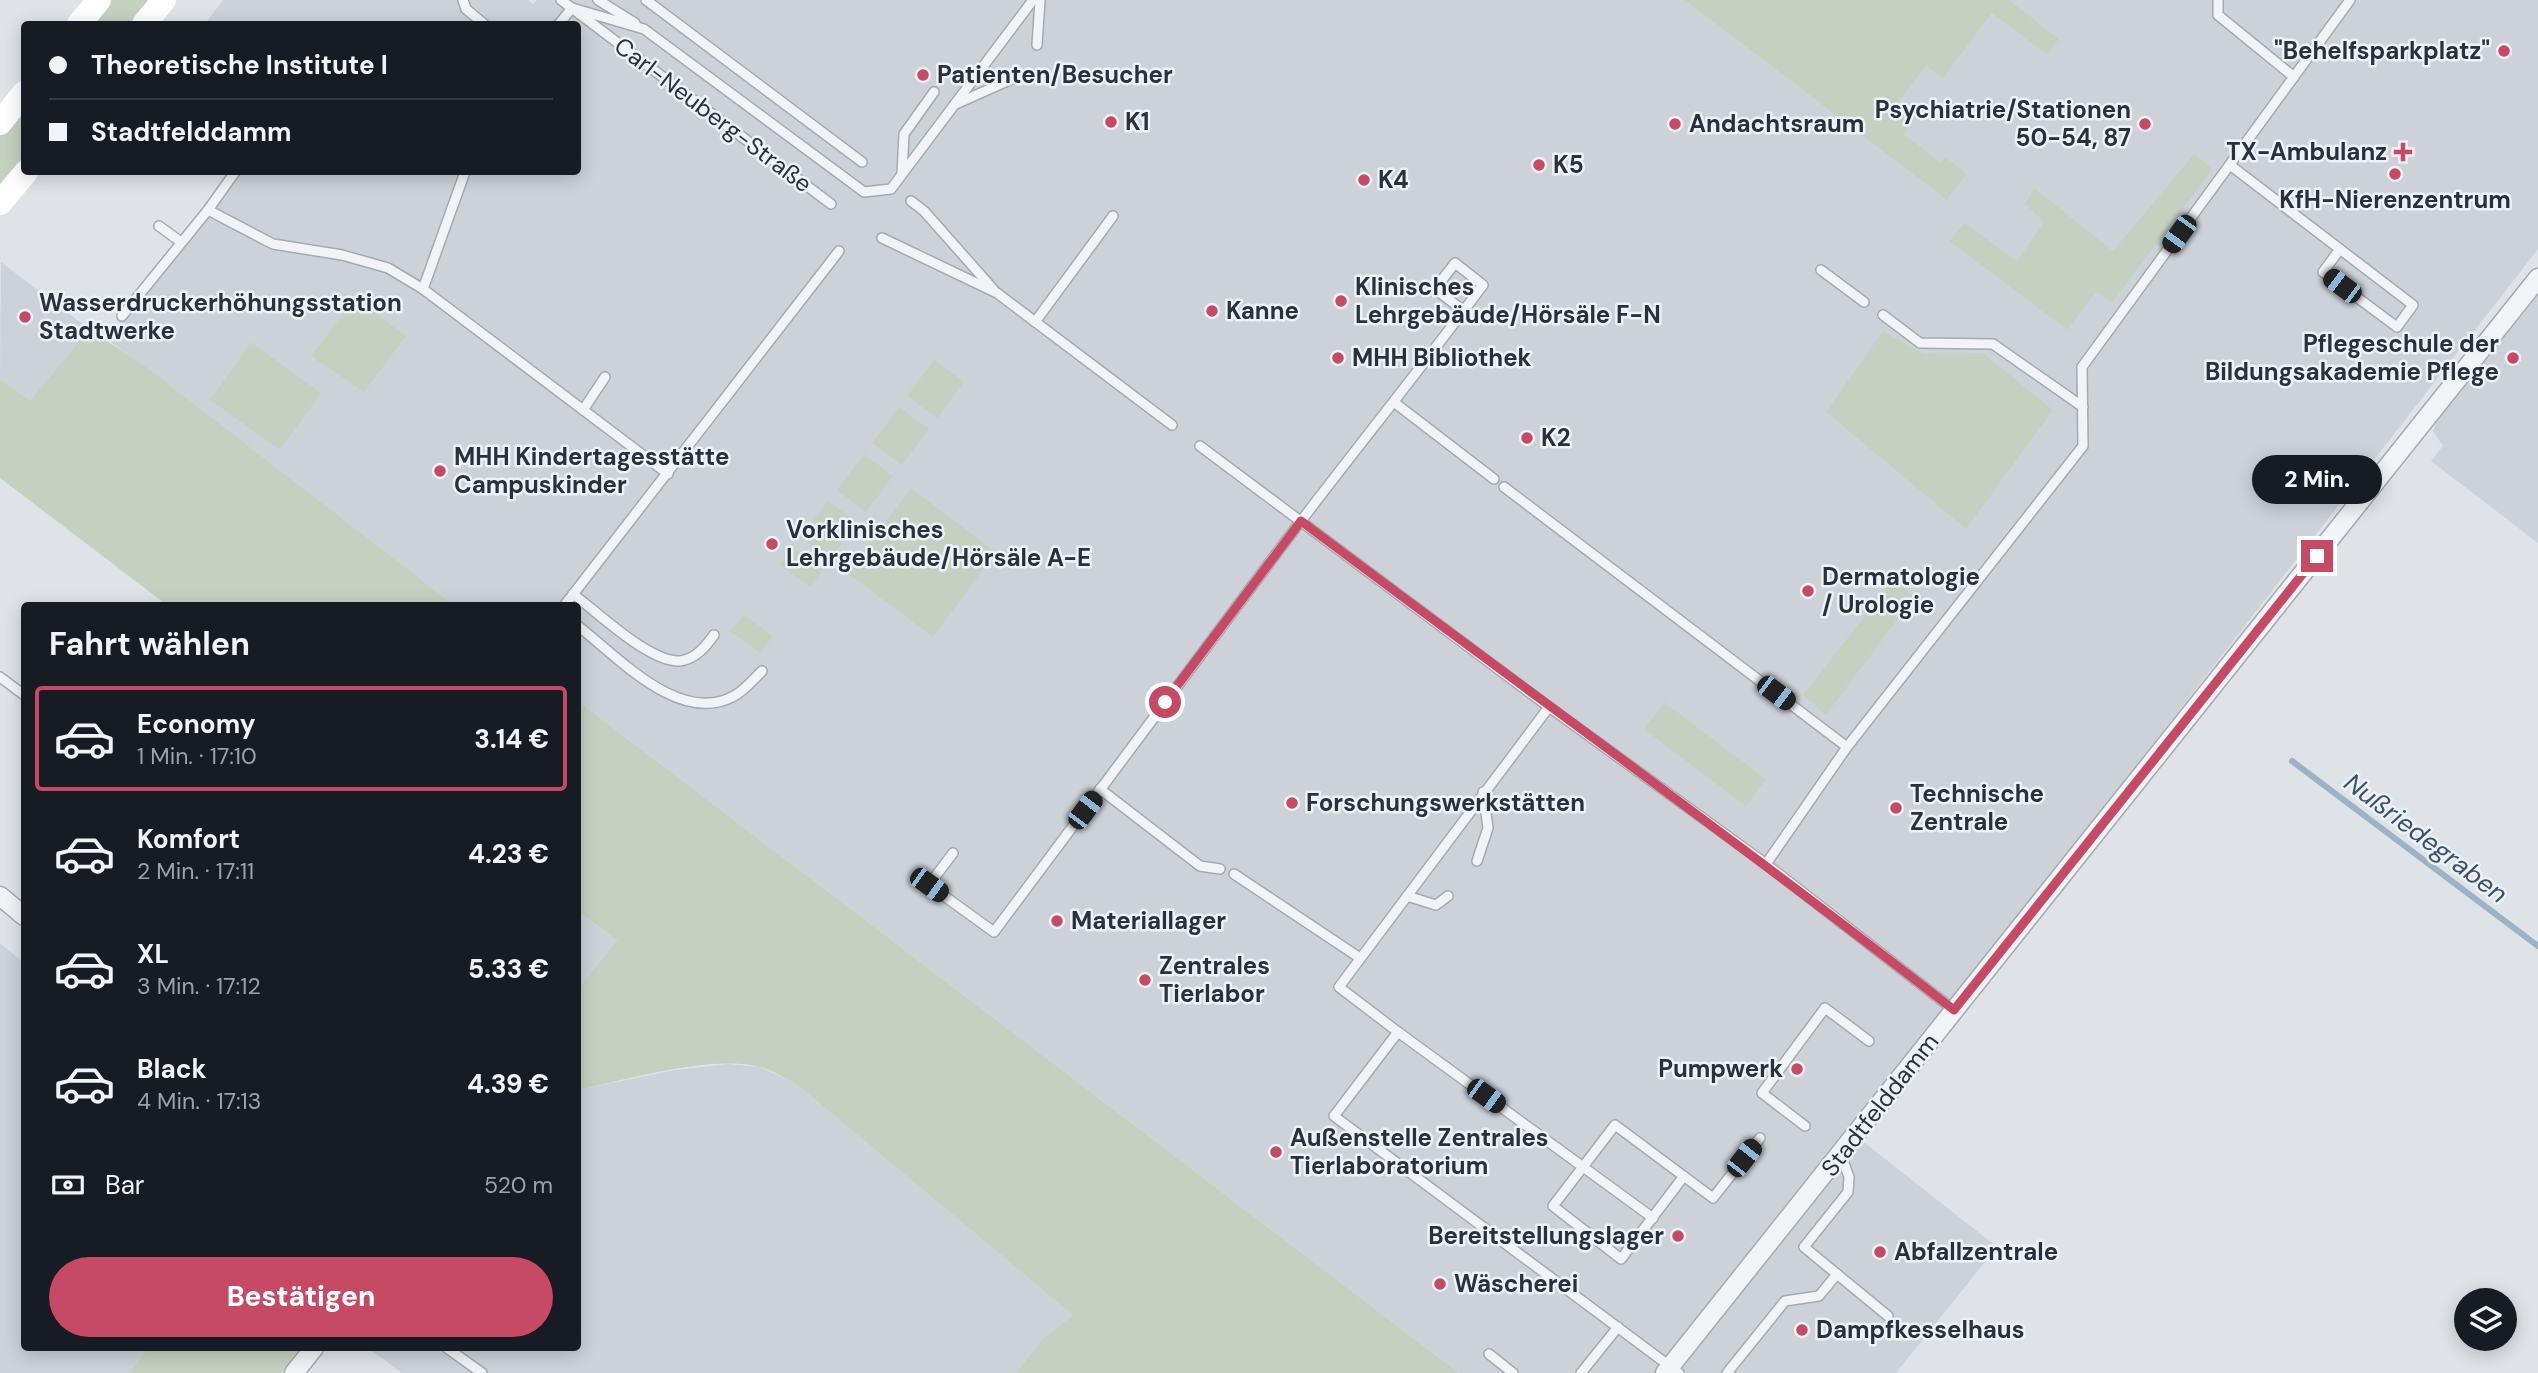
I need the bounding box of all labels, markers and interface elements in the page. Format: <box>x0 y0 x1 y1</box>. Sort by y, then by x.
street label: Carl-Neuberg-Straße <box>608 30 818 199</box>
place label: "Behelfsparkplatz" <box>2274 35 2490 66</box>
marker: "Behelfsparkplatz" <box>2496 43 2512 59</box>
text: Theoretische Institute I <box>91 48 388 82</box>
place label: Patienten/Besucher <box>937 59 1173 90</box>
marker: Patienten/Besucher <box>915 67 931 83</box>
place label: Psychiatrie/Stationen 50-54, 87 <box>1875 94 2131 153</box>
place label: K1 <box>1125 106 1149 137</box>
place label: Andachtsraum <box>1689 108 1864 139</box>
marker: K1 <box>1103 114 1119 130</box>
text: Stadtfelddamm <box>91 115 291 149</box>
marker: Andachtsraum <box>1667 116 1683 132</box>
marker: Psychiatrie/Stationen 50-54, 87 <box>2137 116 2153 132</box>
place label: TX-Ambulanz <box>2226 136 2387 167</box>
marker: TX-Ambulanz <box>2393 142 2413 162</box>
place label: K5 <box>1553 149 1584 180</box>
marker: K5 <box>1531 157 1547 173</box>
place label: K4 <box>1378 164 1409 195</box>
marker: KfH-Nierenzentrum <box>2387 166 2403 182</box>
marker: K4 <box>1356 172 1372 188</box>
place label: KfH-Nierenzentrum <box>2279 184 2511 215</box>
car <box>2159 211 2200 257</box>
car <box>2319 265 2366 307</box>
place label: Klinisches Lehrgebäude/Hörsäle F-N <box>1355 271 1661 330</box>
place label: Wasserdruckerhöhungsstation Stadtwerke <box>39 287 402 346</box>
marker: Klinisches Lehrgebäude/Hörsäle F-N <box>1333 293 1349 309</box>
place label: Kanne <box>1226 295 1299 326</box>
marker: Kanne <box>1204 303 1220 319</box>
marker: Wasserdruckerhöhungsstation Stadtwerke <box>17 309 33 325</box>
place label: Pflegeschule der Bildungsakademie Pflege <box>2205 328 2499 387</box>
place label: MHH Bibliothek <box>1352 342 1532 373</box>
marker: MHH Bibliothek <box>1330 350 1346 366</box>
marker: Pflegeschule der Bildungsakademie Pflege <box>2505 350 2521 366</box>
place label: K2 <box>1541 422 1571 453</box>
marker: K2 <box>1519 430 1535 446</box>
place label: MHH Kindertagesstätte Campuskinder <box>454 441 729 500</box>
callout: 2 Min. <box>2252 454 2382 504</box>
marker: MHH Kindertagesstätte Campuskinder <box>432 463 448 479</box>
text: 2 Min. <box>2284 464 2350 494</box>
place label: Vorklinisches Lehrgebäude/Hörsäle A-E <box>786 514 1091 573</box>
marker: Vorklinisches Lehrgebäude/Hörsäle A-E <box>764 536 780 552</box>
route end <box>2301 540 2333 572</box>
place label: Dermatologie / Urologie <box>1822 561 1980 620</box>
marker: Dermatologie / Urologie <box>1800 583 1816 599</box>
text: Fahrt wählen <box>49 623 250 665</box>
car <box>1753 672 1800 714</box>
route start <box>1149 686 1181 718</box>
icon: car <box>53 707 116 770</box>
text: Economy <box>137 707 255 741</box>
text: 3.14 € <box>474 722 549 756</box>
text: 1 Min. · 17:10 <box>137 741 257 771</box>
water label: Nußriedegraben <box>2337 765 2515 911</box>
place label: Technische Zentrale <box>1910 778 2044 837</box>
car <box>1064 787 1107 833</box>
place label: Forschungswerkstätten <box>1306 787 1585 818</box>
marker: Forschungswerkstätten <box>1284 795 1300 811</box>
marker: Technische Zentrale <box>1888 800 1904 816</box>
icon: car <box>53 822 116 885</box>
text: Komfort <box>137 822 240 856</box>
text: 4.23 € <box>468 837 549 871</box>
text: 2 Min. · 17:11 <box>137 856 254 886</box>
car <box>906 864 953 906</box>
place label: Materiallager <box>1071 905 1226 936</box>
marker: Materiallager <box>1049 913 1065 929</box>
icon: car <box>53 937 116 1000</box>
text: XL <box>137 937 169 971</box>
place label: Zentrales Tierlabor <box>1159 950 1270 1009</box>
text: 5.33 € <box>468 952 549 986</box>
text: 3 Min. · 17:12 <box>137 971 261 1001</box>
marker: Zentrales Tierlabor <box>1137 972 1153 988</box>
street label: Stadtfelddamm <box>1814 1027 1945 1183</box>
icon: car <box>53 1052 116 1115</box>
text: Black <box>137 1052 207 1086</box>
place label: Pumpwerk <box>1658 1053 1783 1084</box>
marker: Pumpwerk <box>1789 1061 1805 1077</box>
text: 4.39 € <box>467 1067 549 1101</box>
car <box>1463 1075 1510 1117</box>
text: 4 Min. · 17:13 <box>137 1086 261 1116</box>
place label: Außenstelle Zentrales Tierlaboratorium <box>1290 1122 1549 1181</box>
car <box>1723 1135 1766 1181</box>
marker: Außenstelle Zentrales Tierlaboratorium <box>1268 1144 1284 1160</box>
icon: cash <box>49 1166 87 1204</box>
text: Bar <box>105 1168 144 1202</box>
text: 520 m <box>484 1170 553 1200</box>
place label: Bereitstellungslager <box>1428 1220 1664 1251</box>
marker: Bereitstellungslager <box>1670 1228 1686 1244</box>
place label: Abfallzentrale <box>1894 1236 2058 1267</box>
marker: Abfallzentrale <box>1872 1244 1888 1260</box>
button: Bestätigen <box>49 1257 553 1337</box>
place label: Wäscherei <box>1454 1268 1578 1299</box>
marker: Wäscherei <box>1432 1276 1448 1292</box>
map controls <box>2454 1288 2517 1351</box>
button: layers <box>2454 1288 2517 1351</box>
place label: Dampfkesselhaus <box>1816 1314 2024 1345</box>
marker: Dampfkesselhaus <box>1794 1322 1810 1338</box>

